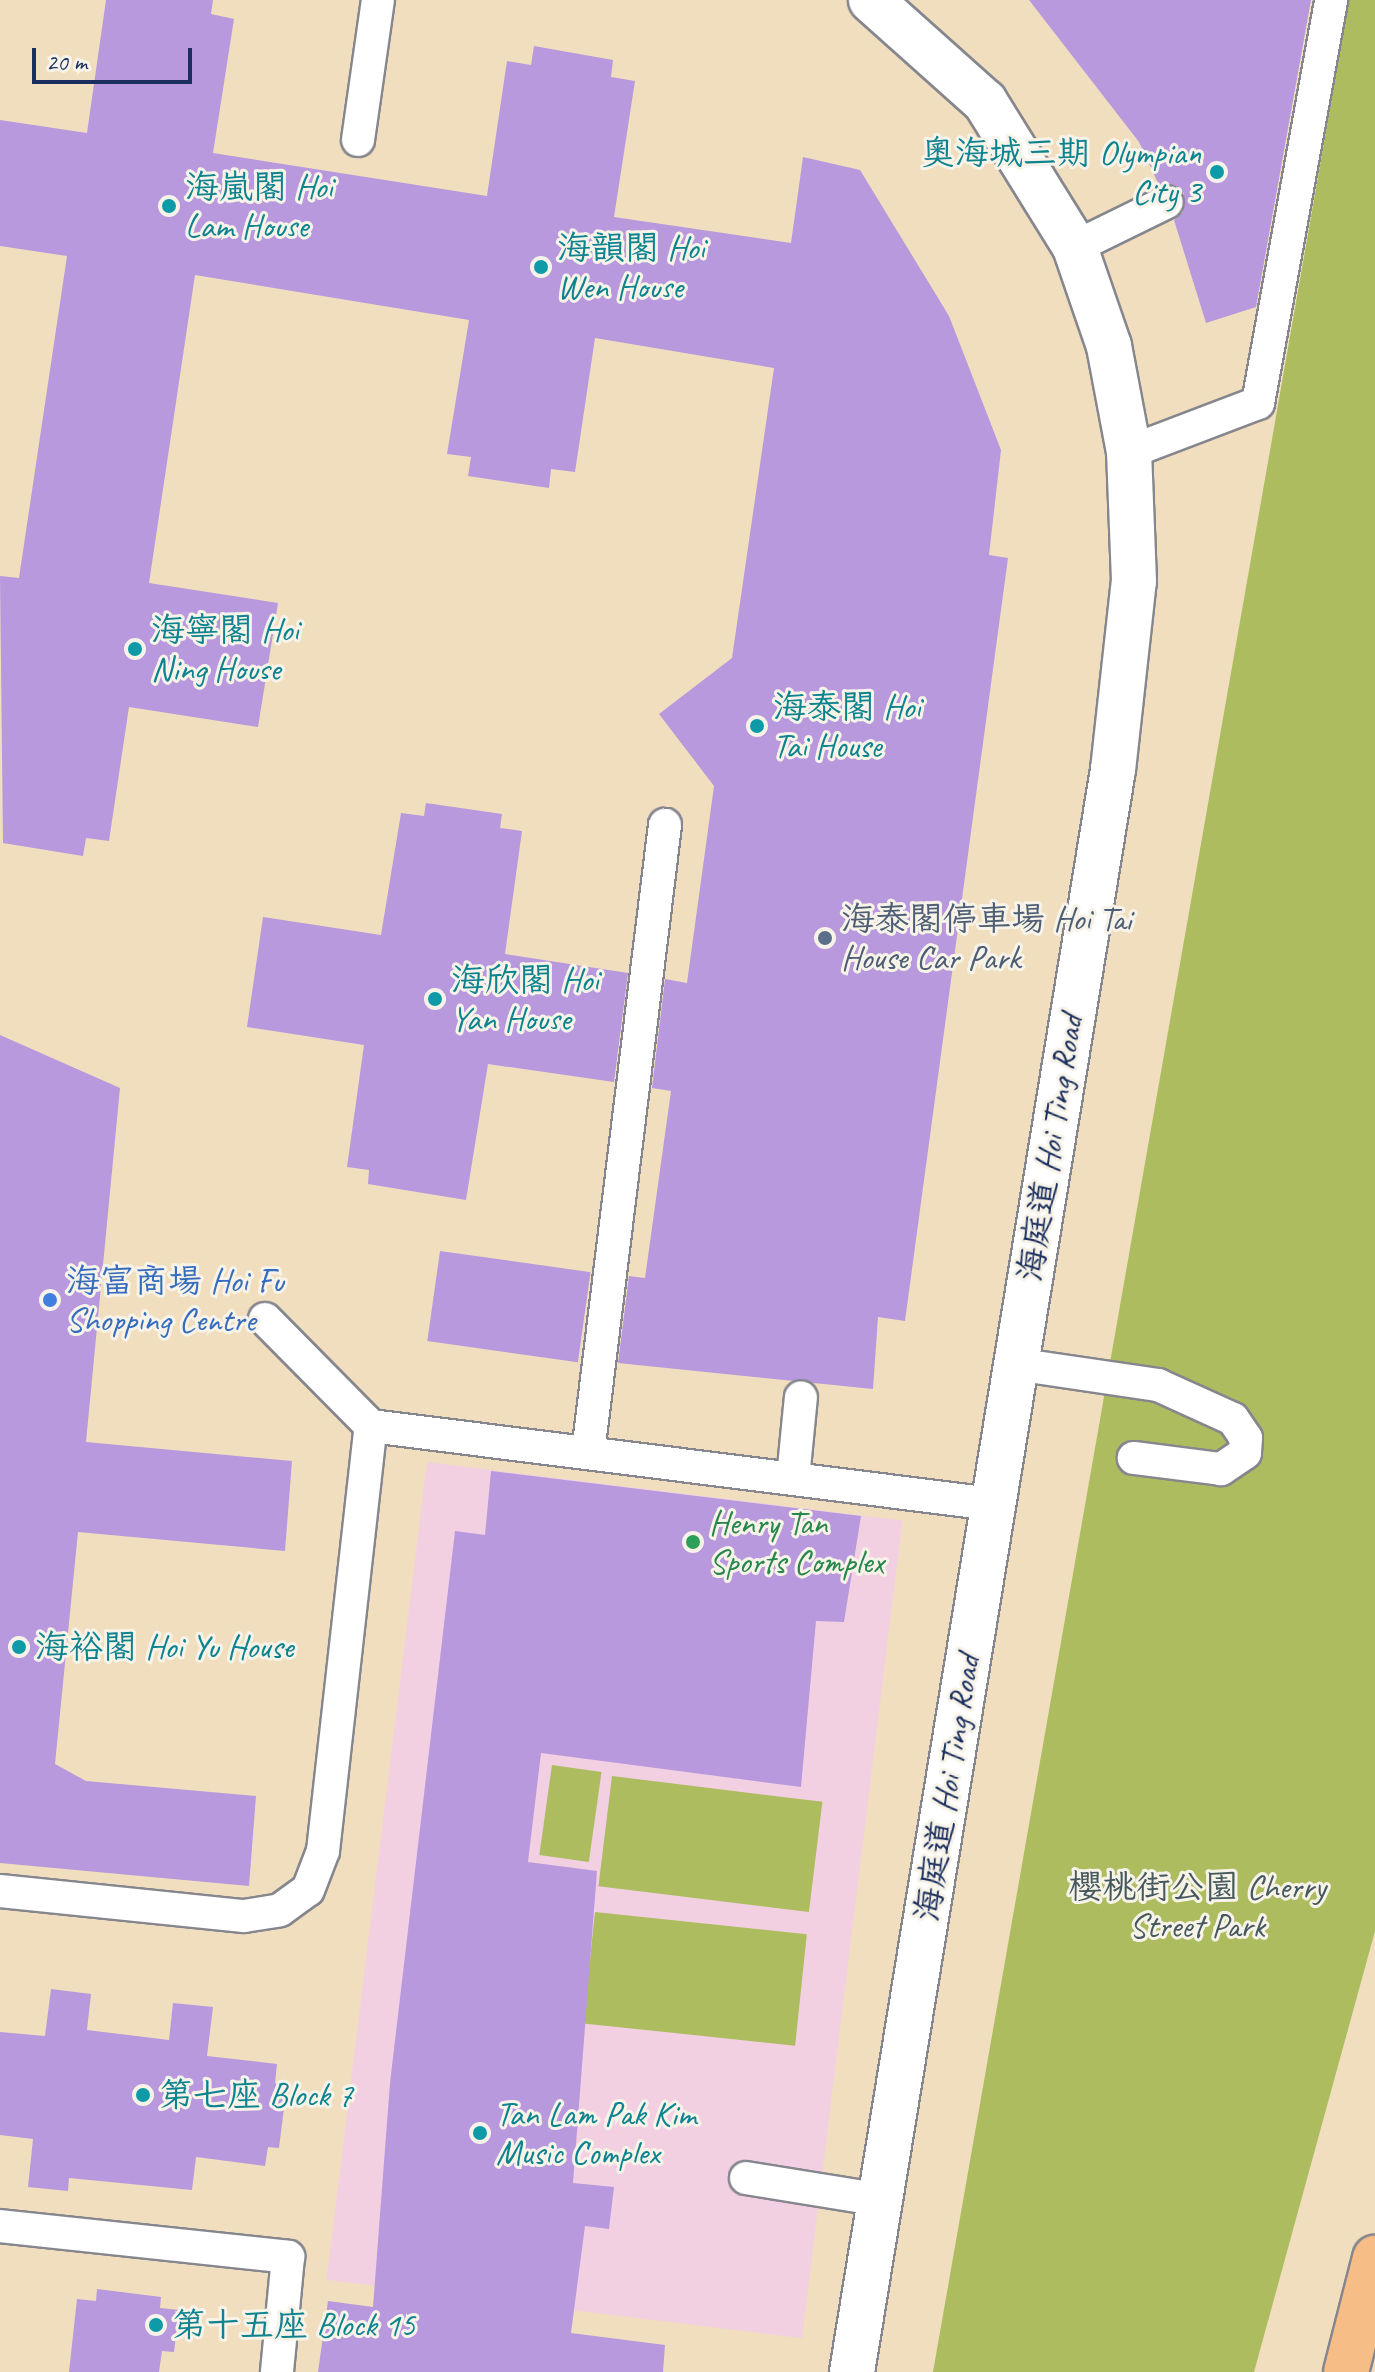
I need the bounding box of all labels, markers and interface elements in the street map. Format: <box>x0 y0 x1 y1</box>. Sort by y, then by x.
scale bar <box>36 32 196 82</box>
text: 20 m <box>46 47 87 77</box>
place label: 奧海城三期 Olympian City 3 <box>921 132 1201 212</box>
marker: 奧海城三期 Olympian City 3 <box>1208 163 1226 181</box>
place label: 海嵐閣 Hoi Lam House <box>185 166 333 246</box>
marker: 海嵐閣 Hoi Lam House <box>160 197 178 215</box>
place label: 海韻閣 Hoi Wen House <box>557 227 705 306</box>
marker: 海韻閣 Hoi Wen House <box>532 258 550 276</box>
place label: 海寧閣 Hoi Ning House <box>151 609 299 688</box>
marker: 海寧閣 Hoi Ning House <box>126 640 144 658</box>
place label: 海泰閣 Hoi Tai House <box>773 686 921 766</box>
marker: 海泰閣 Hoi Tai House <box>748 717 766 735</box>
place label: 海泰閣停車場 Hoi Tai House Car Park <box>841 898 1133 978</box>
marker: 海泰閣停車場 Hoi Tai House Car Park <box>816 929 834 947</box>
place label: 海欣閣 Hoi Yan House <box>451 959 599 1038</box>
marker: 海欣閣 Hoi Yan House <box>426 990 444 1008</box>
street label: 海庭道 Hoi Ting Road <box>1009 1011 1091 1285</box>
place label: 海富商場 Hoi Fu Shopping Centre <box>66 1260 284 1340</box>
marker: 海富商場 Hoi Fu Shopping Centre <box>41 1291 59 1309</box>
place label: Henry Tan Sports Complex <box>709 1502 882 1582</box>
marker: Henry Tan Sports Complex <box>684 1533 702 1551</box>
place label: 海裕閣 Hoi Yu House <box>35 1627 293 1667</box>
marker: 海裕閣 Hoi Yu House <box>10 1638 28 1656</box>
street label: 海庭道 Hoi Ting Road <box>906 1651 988 1925</box>
park label: 櫻桃街公園 Cherry Street Park <box>1068 1866 1326 1946</box>
place label: 第七座 Block 7 <box>159 2075 353 2115</box>
marker: 第七座 Block 7 <box>134 2086 152 2104</box>
place label: Tan Lam Pak Kim Music Complex <box>496 2093 696 2172</box>
marker: Tan Lam Pak Kim Music Complex <box>471 2124 489 2142</box>
place label: 第十五座 Block 15 <box>172 2305 415 2345</box>
marker: 第十五座 Block 15 <box>147 2316 165 2334</box>

